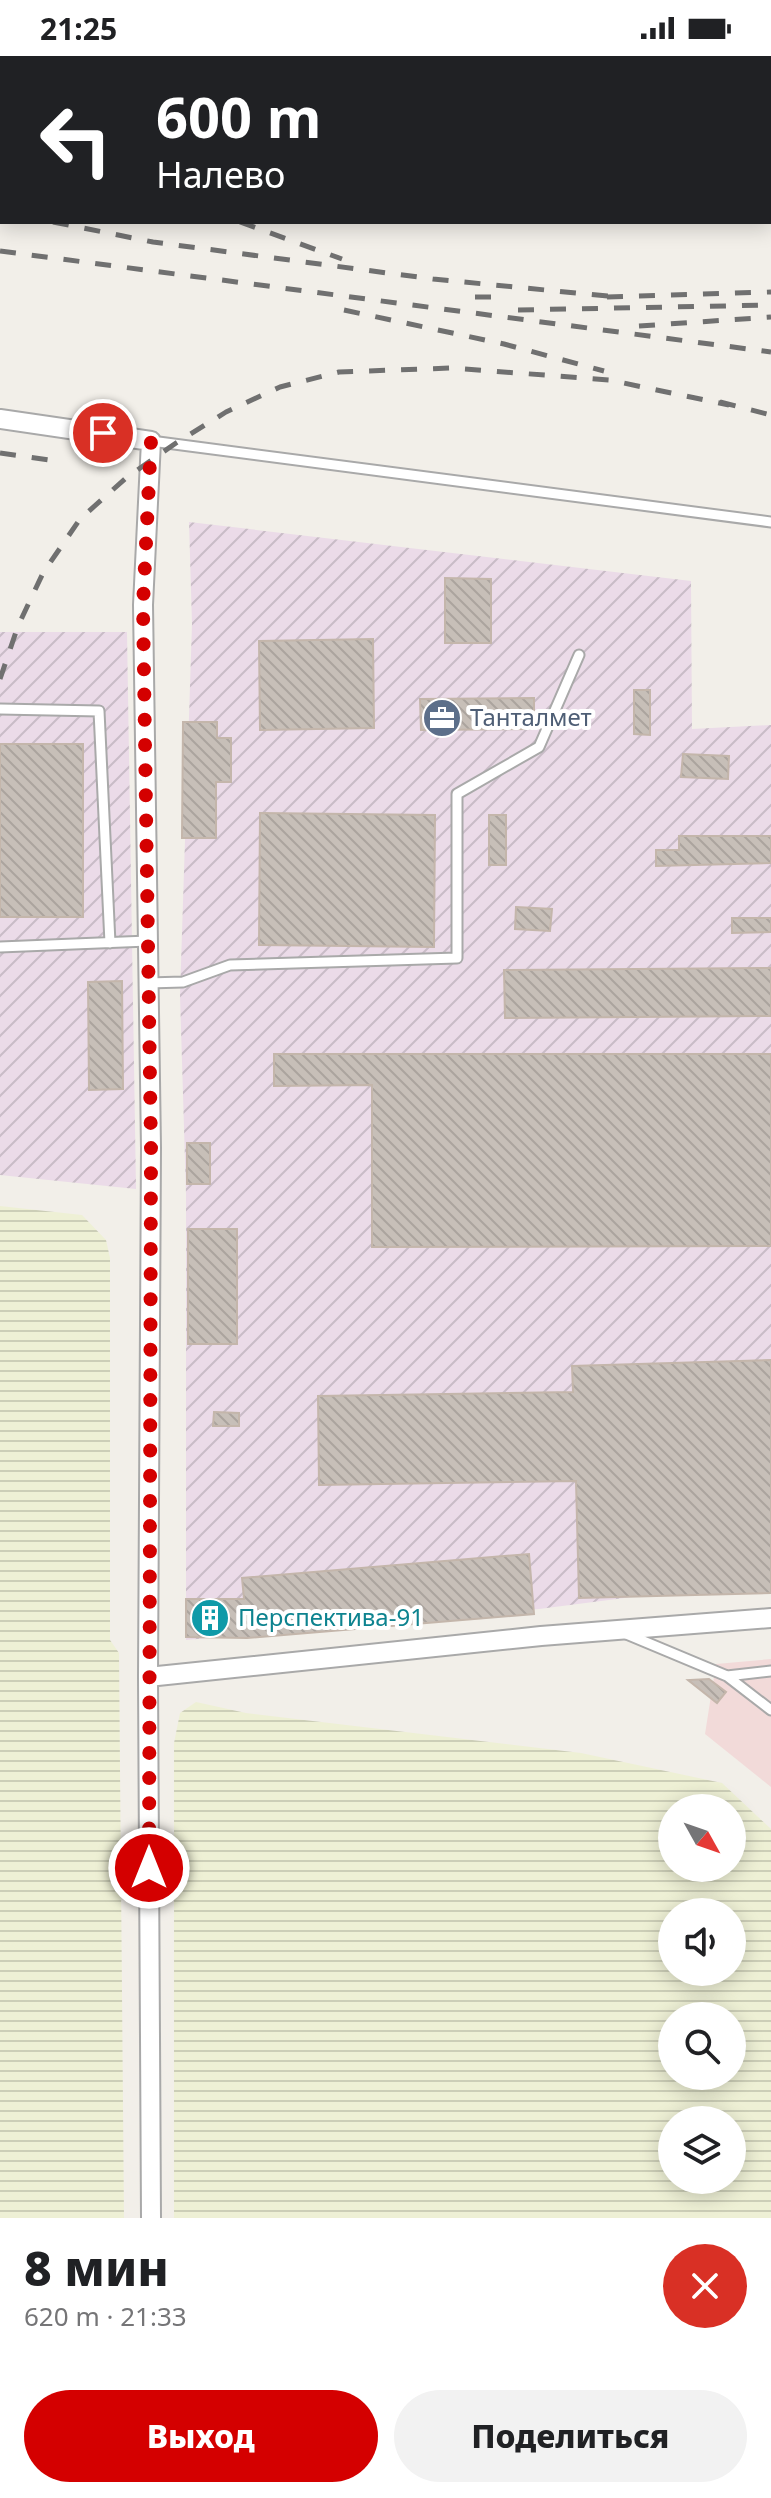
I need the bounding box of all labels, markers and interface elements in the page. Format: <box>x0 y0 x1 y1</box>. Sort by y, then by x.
text: 21:25 <box>40 8 117 49</box>
text: 600 m <box>156 78 321 154</box>
icon: left <box>24 88 128 192</box>
text: Налево <box>156 150 285 199</box>
pin <box>69 399 137 467</box>
icon: arrive <box>81 411 125 455</box>
office icon: Танталмет <box>421 697 463 739</box>
place label: Танталмет <box>470 700 592 733</box>
building icon: Перспектива-91 <box>189 1597 231 1639</box>
place label: Перспектива-91 <box>238 1600 424 1633</box>
north arrow <box>658 1794 746 1882</box>
map controls <box>658 1794 746 2194</box>
position arrow <box>107 1826 191 1910</box>
button: sound <box>658 1898 746 1986</box>
button: search <box>658 2002 746 2090</box>
button: layers <box>658 2106 746 2194</box>
text: 8 мин <box>24 2235 169 2300</box>
button: close <box>663 2244 747 2328</box>
text: 620 m · 21:33 <box>24 2298 187 2334</box>
button: Выход <box>24 2390 378 2482</box>
button: Поделиться <box>394 2390 747 2482</box>

